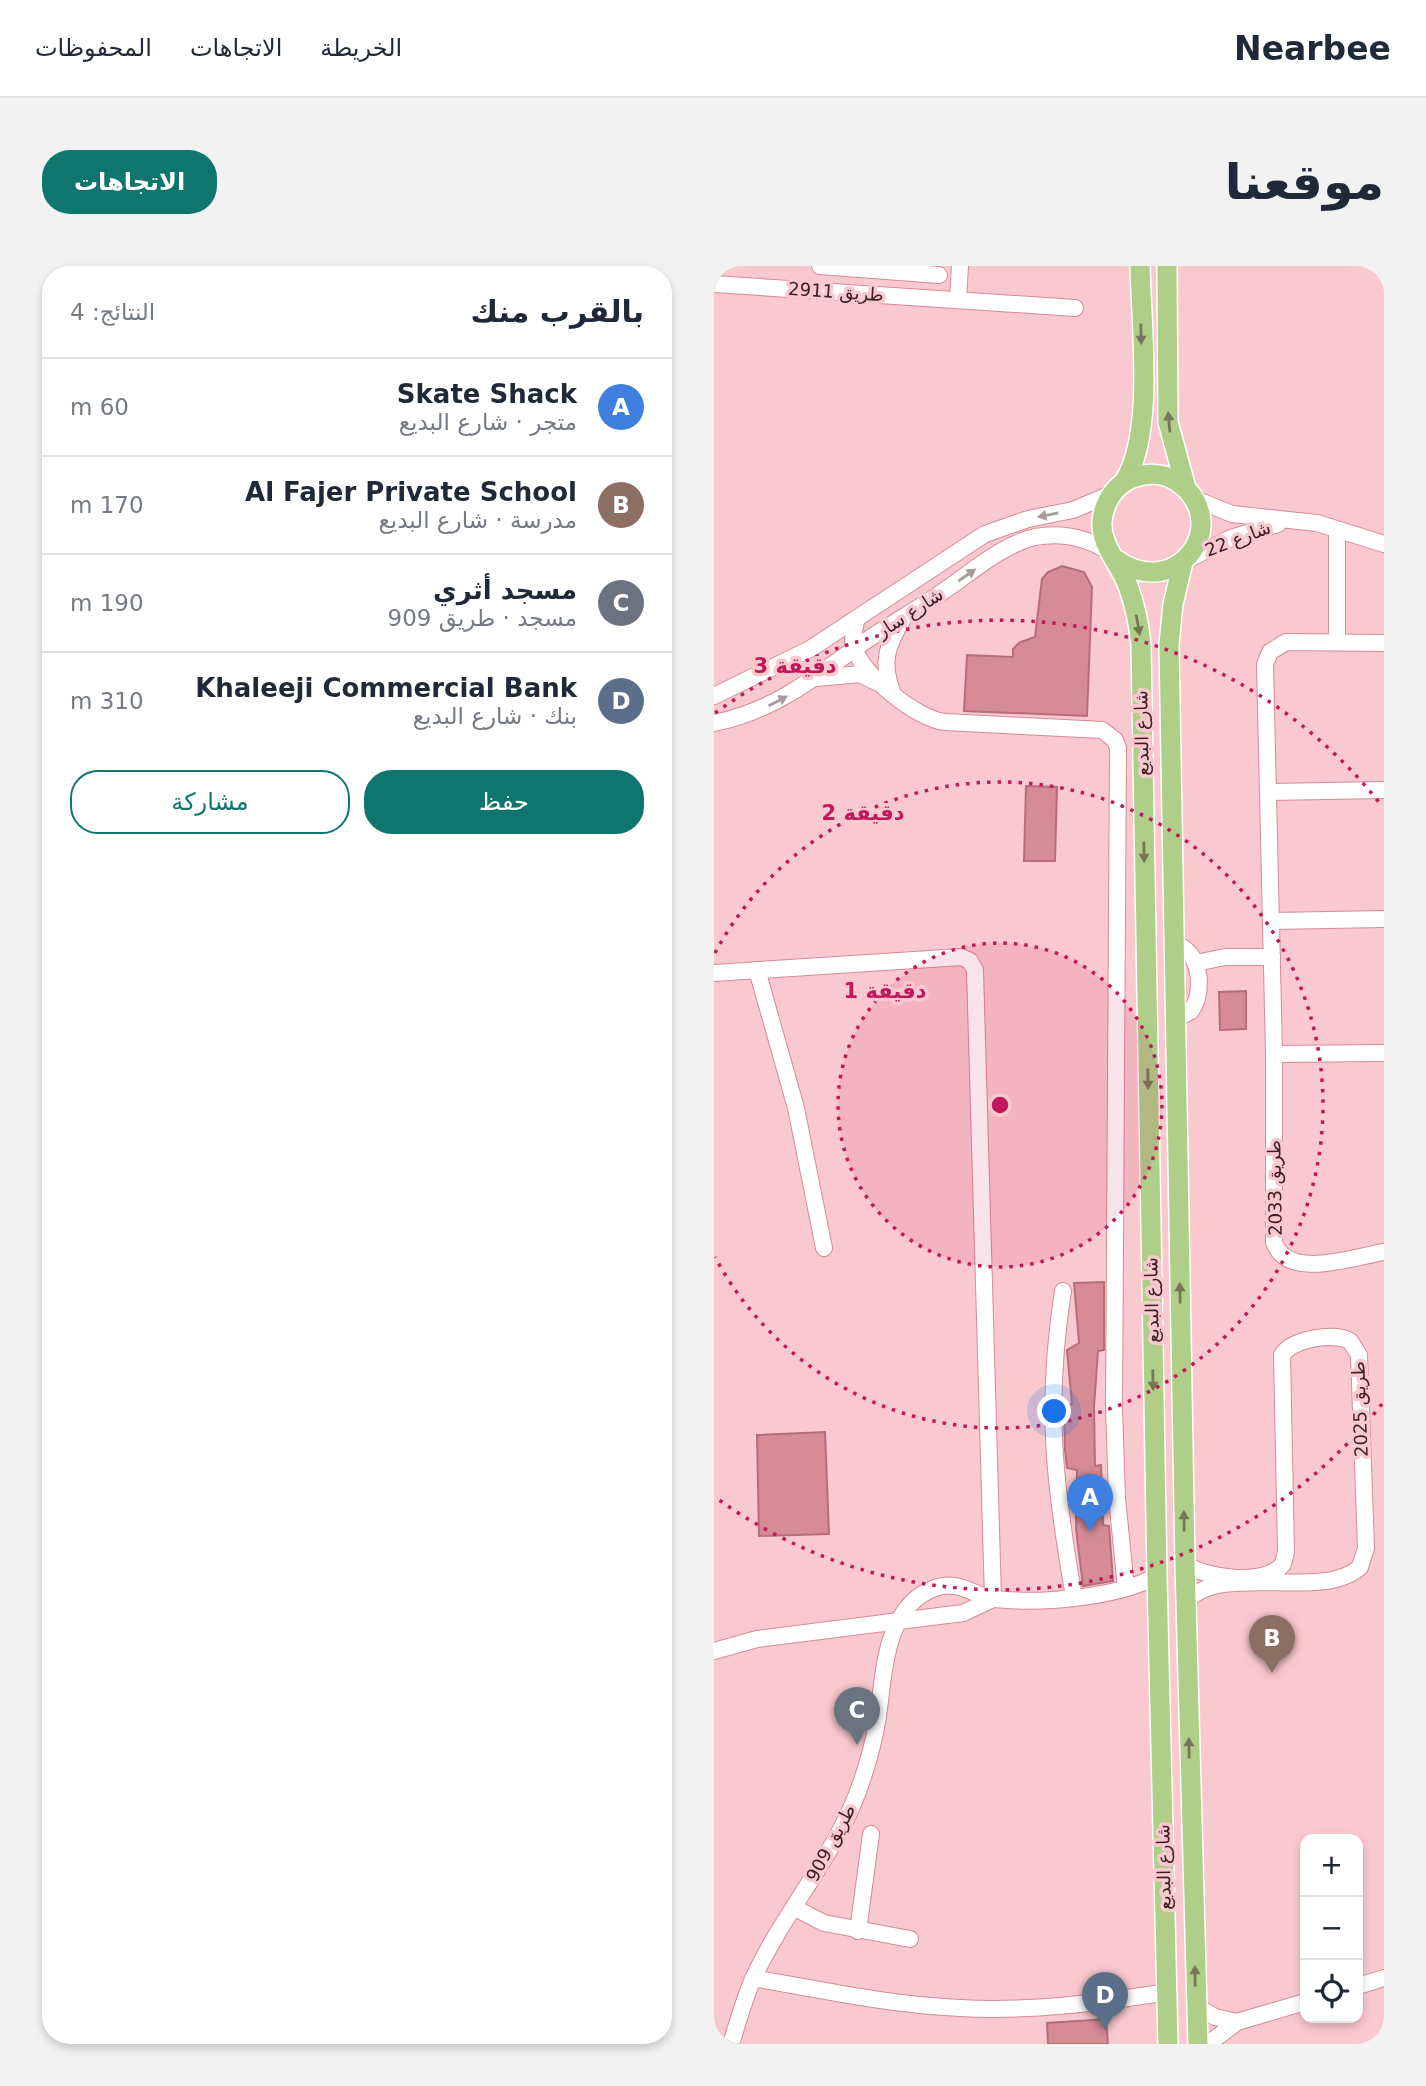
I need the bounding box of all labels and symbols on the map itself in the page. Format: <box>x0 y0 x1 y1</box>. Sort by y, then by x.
street label: طريق 2911 <box>787 278 885 306</box>
one-way arrow <box>1135 323 1147 345</box>
one-way arrow <box>1163 410 1174 432</box>
one-way arrow <box>1037 510 1059 521</box>
street label: شارع 22 <box>1202 516 1274 562</box>
one-way arrow <box>958 569 977 582</box>
street label: شارع سار <box>872 583 947 643</box>
one-way arrow <box>1133 614 1144 636</box>
text: 3 دقيقة <box>754 654 837 678</box>
street label: شارع البديع <box>1130 690 1154 776</box>
one-way arrow <box>769 696 789 708</box>
text: 2 دقيقة <box>822 801 905 825</box>
one-way arrow <box>1139 841 1150 863</box>
text: 1 دقيقة <box>844 979 927 1003</box>
one-way arrow <box>1143 1069 1154 1091</box>
centre of rings <box>988 1093 1012 1117</box>
street label: طريق 2033 <box>1263 1140 1287 1236</box>
street label: شارع البديع <box>1140 1257 1164 1343</box>
one-way arrow <box>1174 1282 1186 1304</box>
street label: طريق 2025 <box>1347 1361 1373 1457</box>
one-way arrow <box>1148 1370 1159 1392</box>
your location <box>1037 1394 1071 1428</box>
pin: A <box>1067 1474 1113 1532</box>
one-way arrow <box>1178 1510 1190 1532</box>
pin: B <box>1249 1615 1295 1673</box>
pin: C <box>834 1687 880 1745</box>
one-way arrow <box>1183 1737 1195 1759</box>
street label: طريق 909 <box>801 1801 861 1885</box>
street label: شارع البديع <box>1152 1824 1176 1910</box>
one-way arrow <box>1190 1965 1201 1987</box>
pin: D <box>1082 1972 1128 2030</box>

